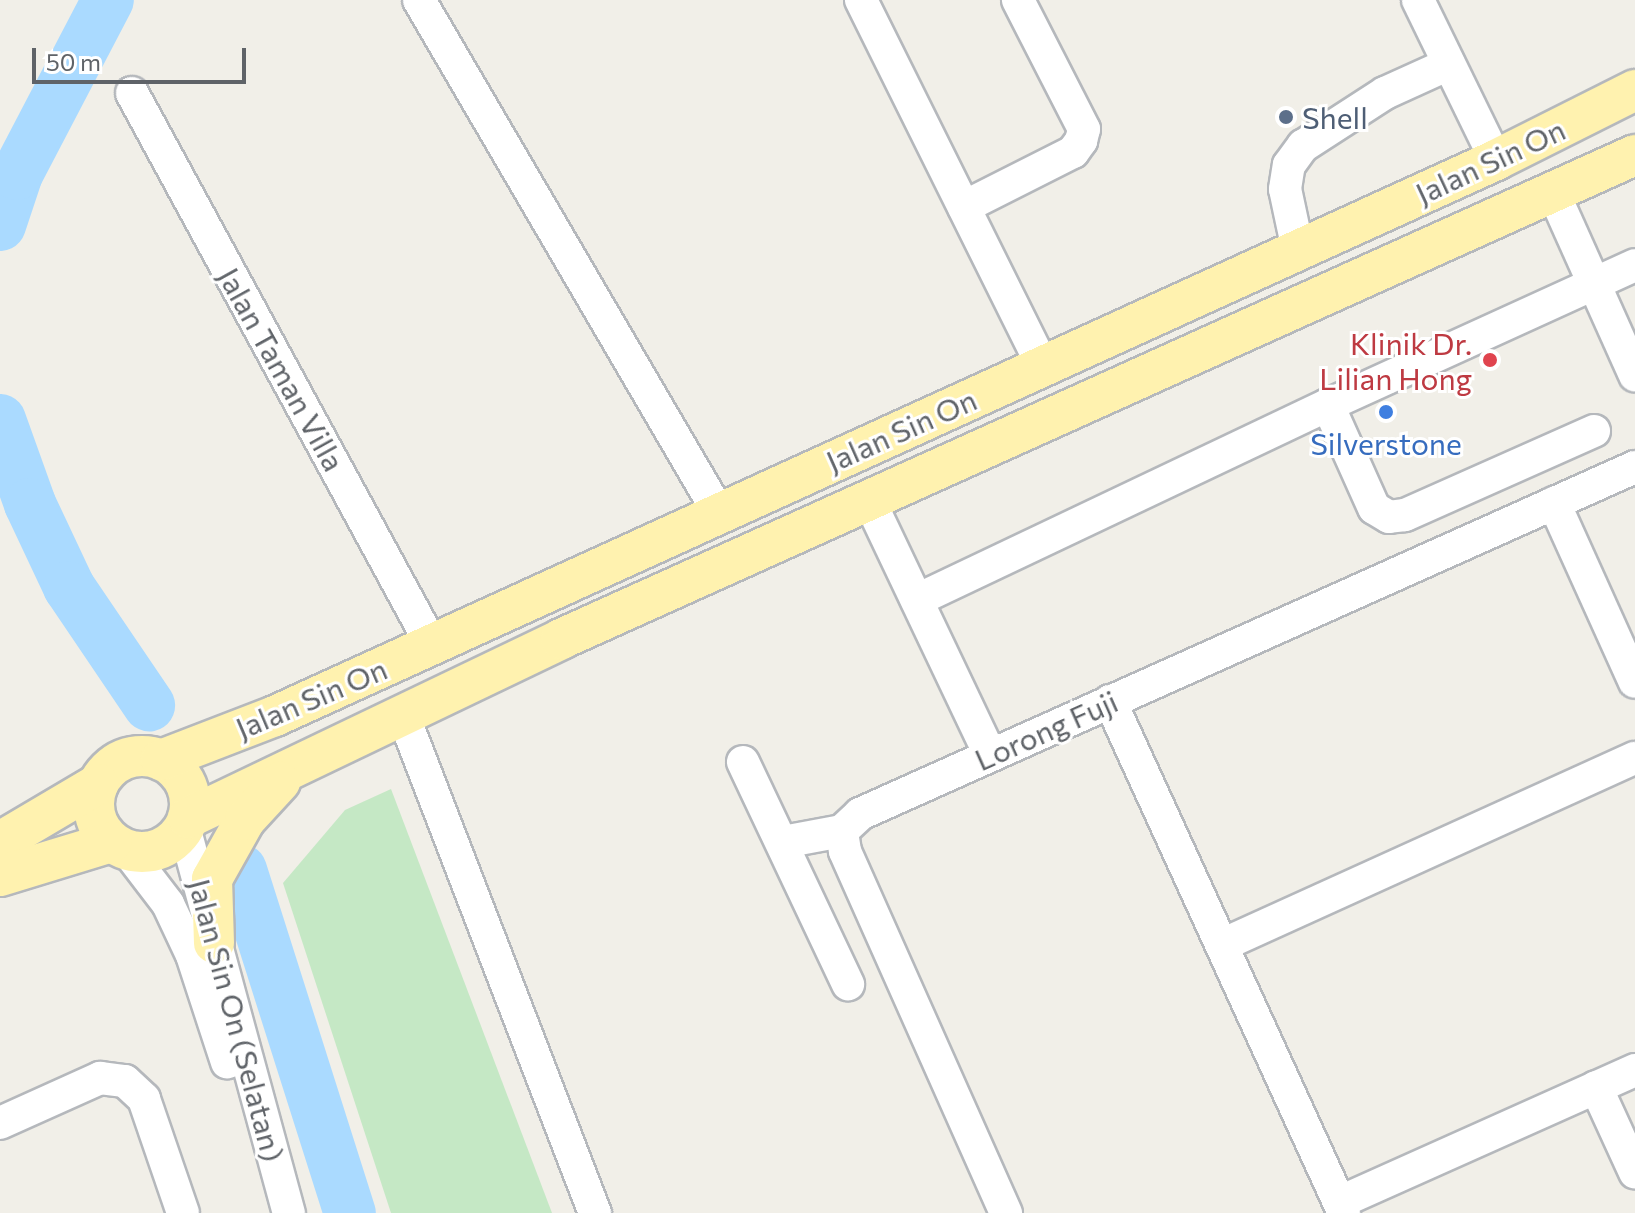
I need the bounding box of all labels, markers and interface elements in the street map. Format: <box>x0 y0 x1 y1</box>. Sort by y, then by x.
scale bar <box>36 32 250 82</box>
text: 50 m <box>46 47 101 76</box>
place label: Shell <box>1302 99 1368 135</box>
marker: Shell <box>1277 108 1295 126</box>
street label: Jalan Sin On <box>1410 111 1570 211</box>
street label: Jalan Taman Villa <box>211 261 353 477</box>
place label: Klinik Dr. Lilian Hong <box>1319 325 1472 396</box>
marker: Klinik Dr. Lilian Hong <box>1479 349 1501 371</box>
street label: Jalan Sin On <box>820 381 982 479</box>
marker: Silverstone <box>1377 403 1395 421</box>
place label: Silverstone <box>1310 425 1462 461</box>
street label: Jalan Sin On <box>230 650 392 746</box>
street label: Lorong Fuji <box>969 683 1123 777</box>
street label: Jalan Sin On (Selatan) <box>182 875 292 1165</box>

